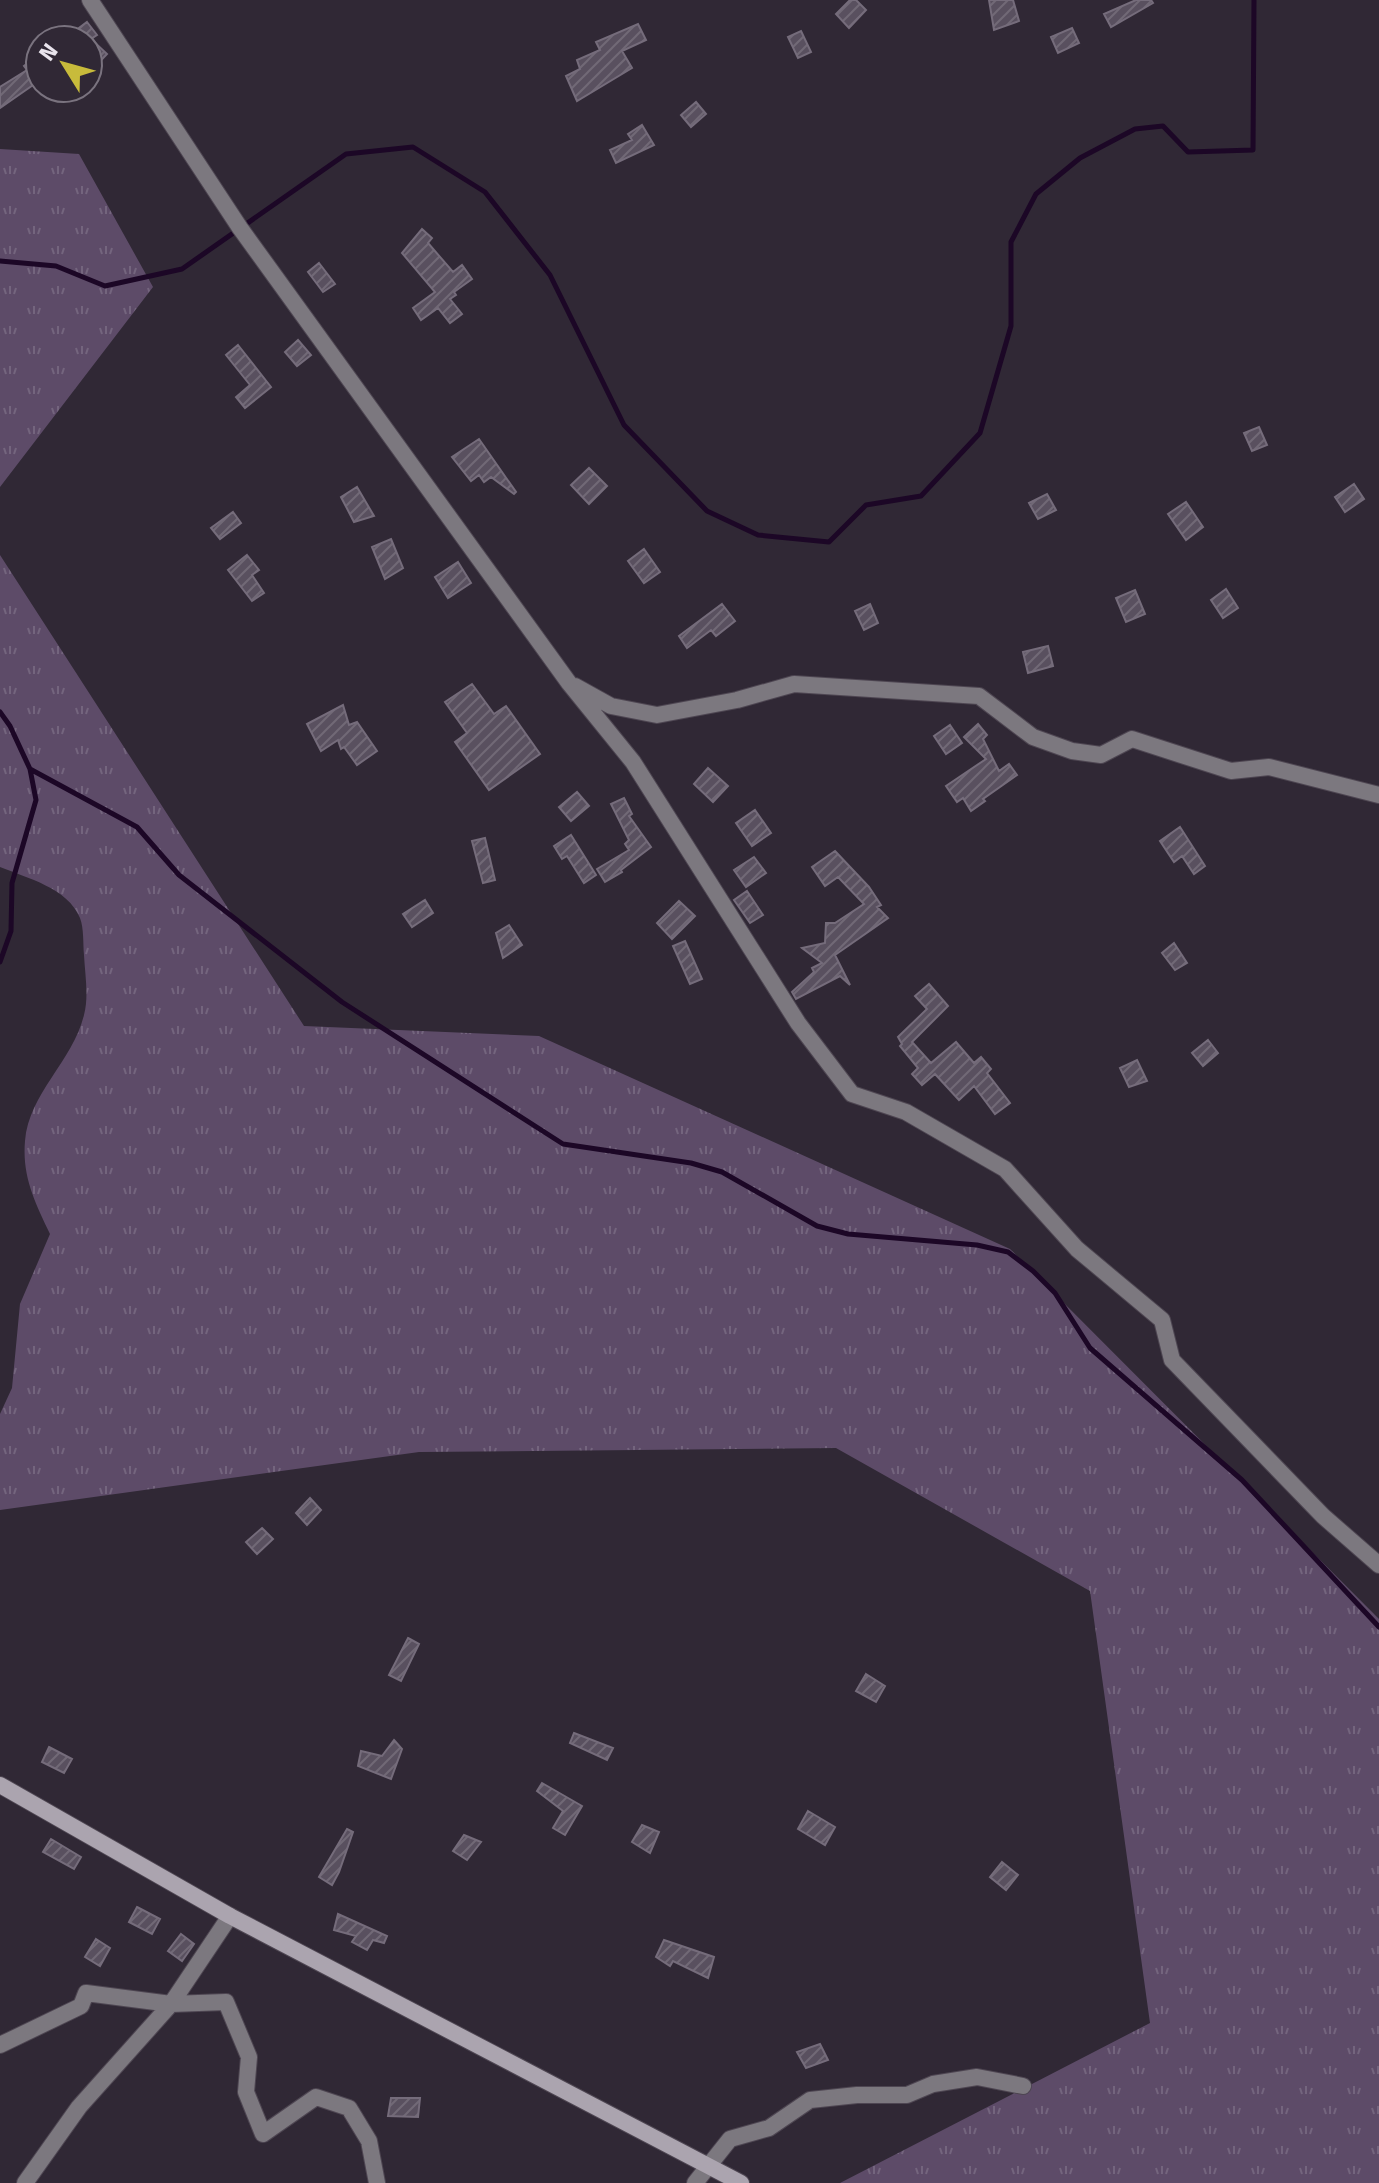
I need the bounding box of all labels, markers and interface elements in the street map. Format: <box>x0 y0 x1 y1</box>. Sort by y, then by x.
north arrow <box>24 24 104 104</box>
text: N <box>33 38 64 66</box>

